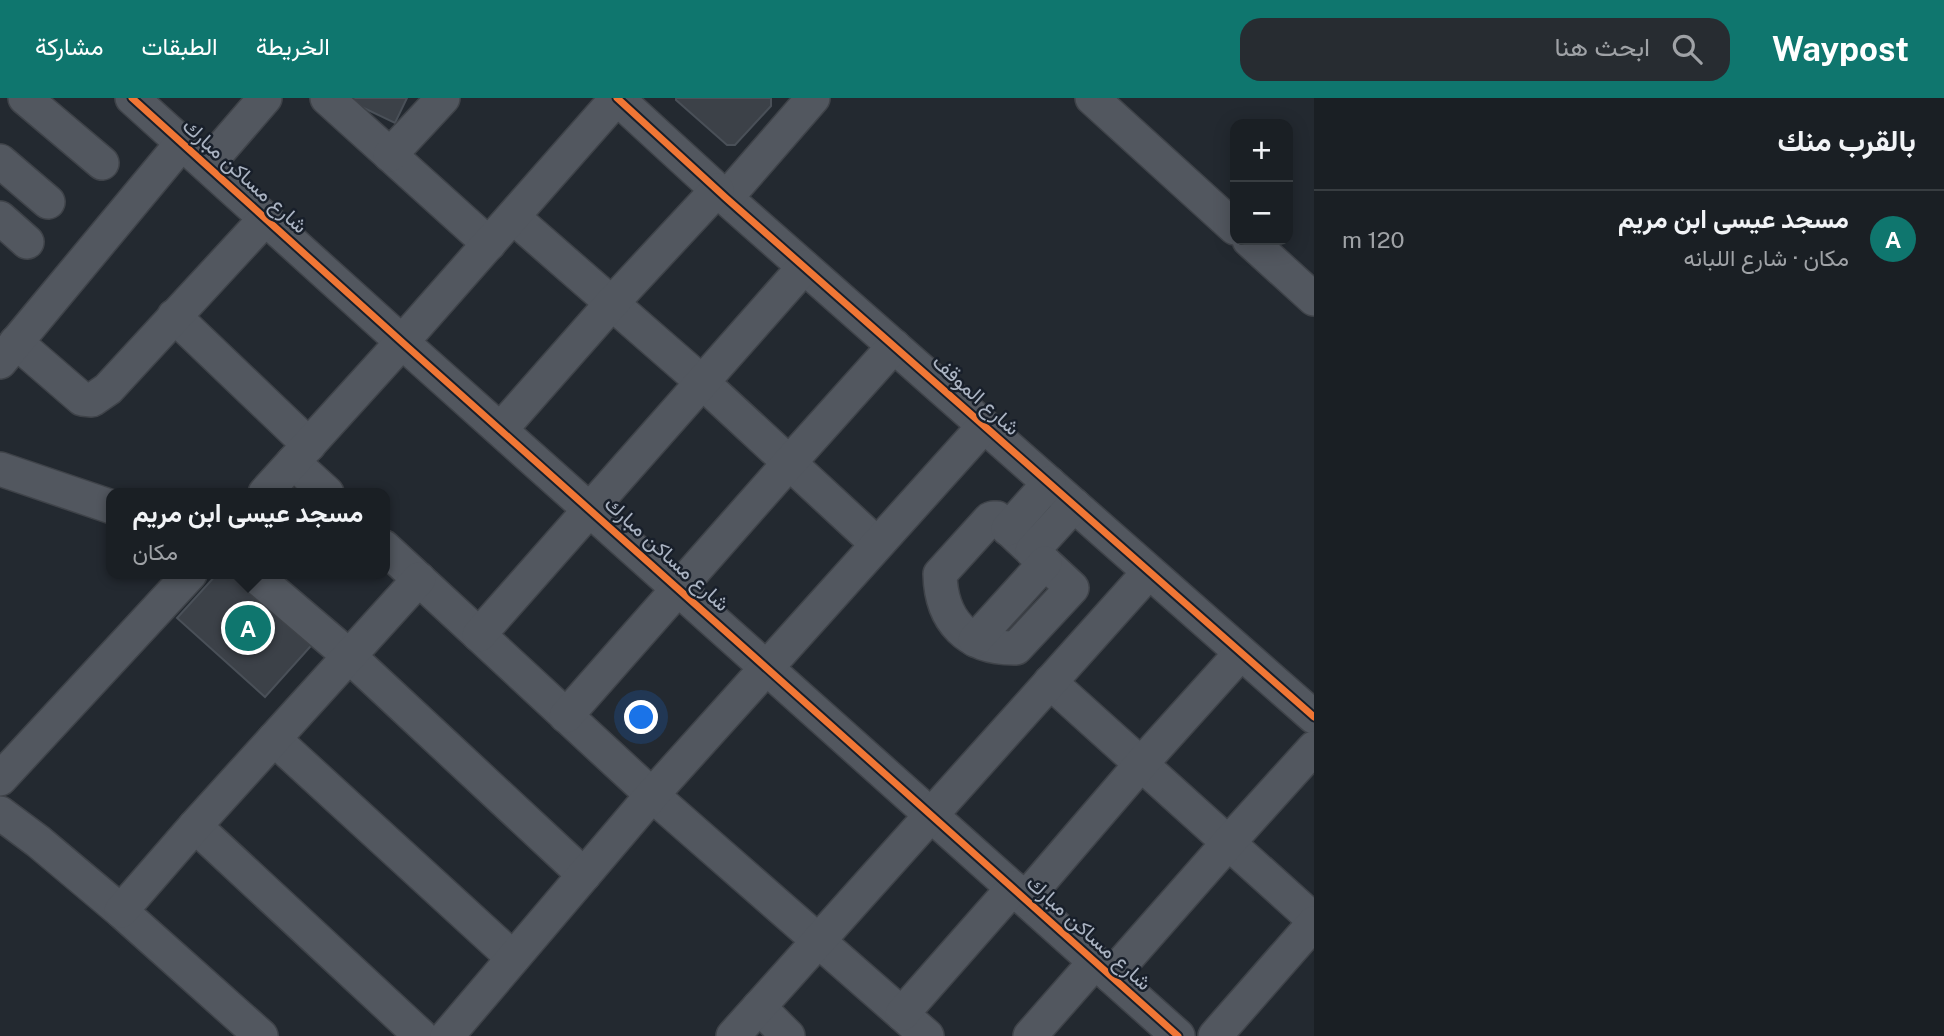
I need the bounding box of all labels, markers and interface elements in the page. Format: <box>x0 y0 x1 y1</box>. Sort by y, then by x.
search box <box>1240 18 1730 81</box>
icon: search <box>1668 30 1706 68</box>
text: Waypost <box>1772 30 1909 68</box>
text: ابحث هنا <box>1555 31 1650 62</box>
text: مشاركة <box>35 32 103 60</box>
text: الطبقات <box>141 32 218 60</box>
text: الخريطة <box>256 32 330 60</box>
street label: شارع مساكن مبارك <box>176 113 313 240</box>
map controls <box>1230 119 1293 245</box>
button: + <box>1230 119 1293 182</box>
text: بالقرب منك <box>1778 122 1916 158</box>
button: − <box>1230 182 1293 245</box>
text: مسجد عيسى ابن مريم <box>1618 203 1849 234</box>
text: 120 m <box>1342 226 1405 253</box>
text: A <box>1885 226 1901 253</box>
text: مكان · شارع اللبانه <box>1684 244 1849 271</box>
street label: شارع الموقف <box>926 349 1025 442</box>
popup <box>106 488 390 579</box>
street label: شارع مساكن مبارك <box>598 491 735 618</box>
text: مسجد عيسى ابن مريم <box>133 497 363 528</box>
text: مكان <box>133 538 178 565</box>
pin: A <box>225 602 271 654</box>
your location <box>624 700 658 734</box>
street label: شارع مساكن مبارك <box>1020 870 1157 997</box>

